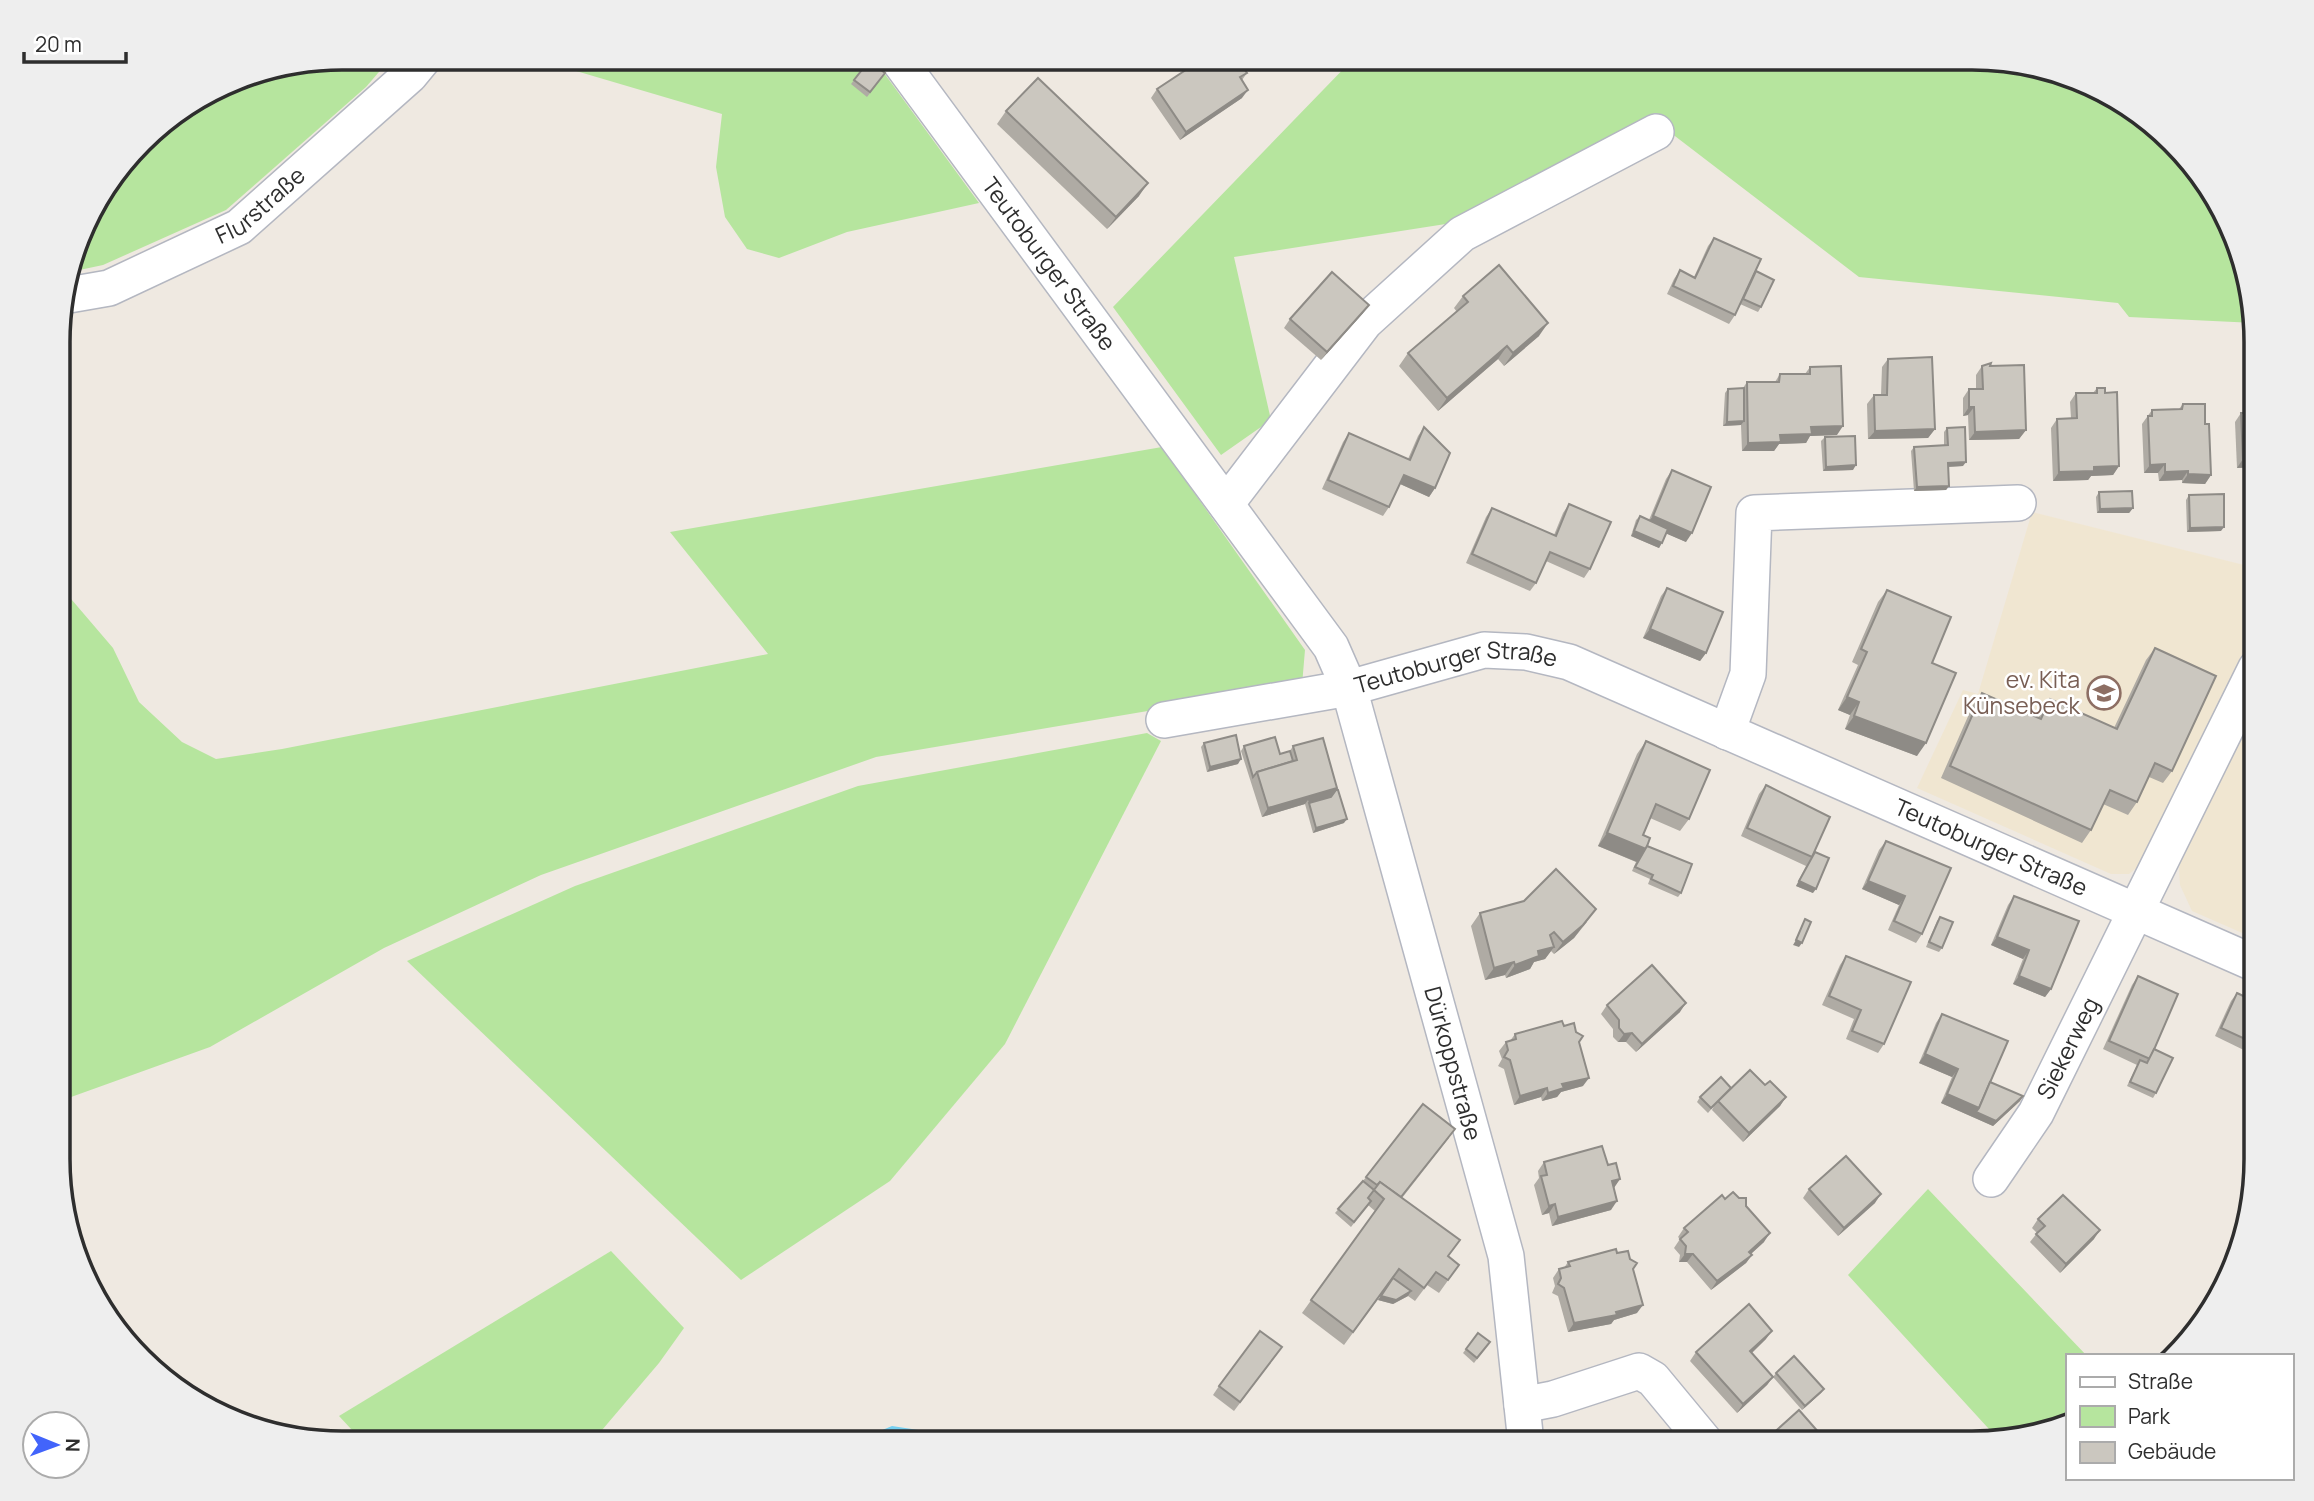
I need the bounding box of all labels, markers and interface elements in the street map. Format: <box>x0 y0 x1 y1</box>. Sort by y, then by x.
scale bar <box>24 21 126 65</box>
text: 20 m <box>35 30 82 58</box>
street label: Flurstraße <box>210 159 311 251</box>
street label: Teutoburger Straße <box>975 170 1124 357</box>
street label: Teutoburger Straße <box>1351 633 1561 701</box>
place label: ev. Kita Künsebeck <box>1963 663 2081 721</box>
school or university icon: ev. Kita Künsebeck <box>2085 674 2123 712</box>
street label: Teutoburger Straße <box>1890 790 2093 903</box>
street label: Dürkoppstraße <box>1417 983 1490 1144</box>
street label: Siekerweg <box>2028 991 2106 1104</box>
legend <box>2066 1354 2293 1480</box>
text: Straße <box>2128 1367 2193 1395</box>
text: Park <box>2128 1402 2170 1430</box>
north arrow <box>21 1410 91 1480</box>
text: Gebäude <box>2128 1437 2216 1465</box>
text: N <box>60 1438 86 1452</box>

